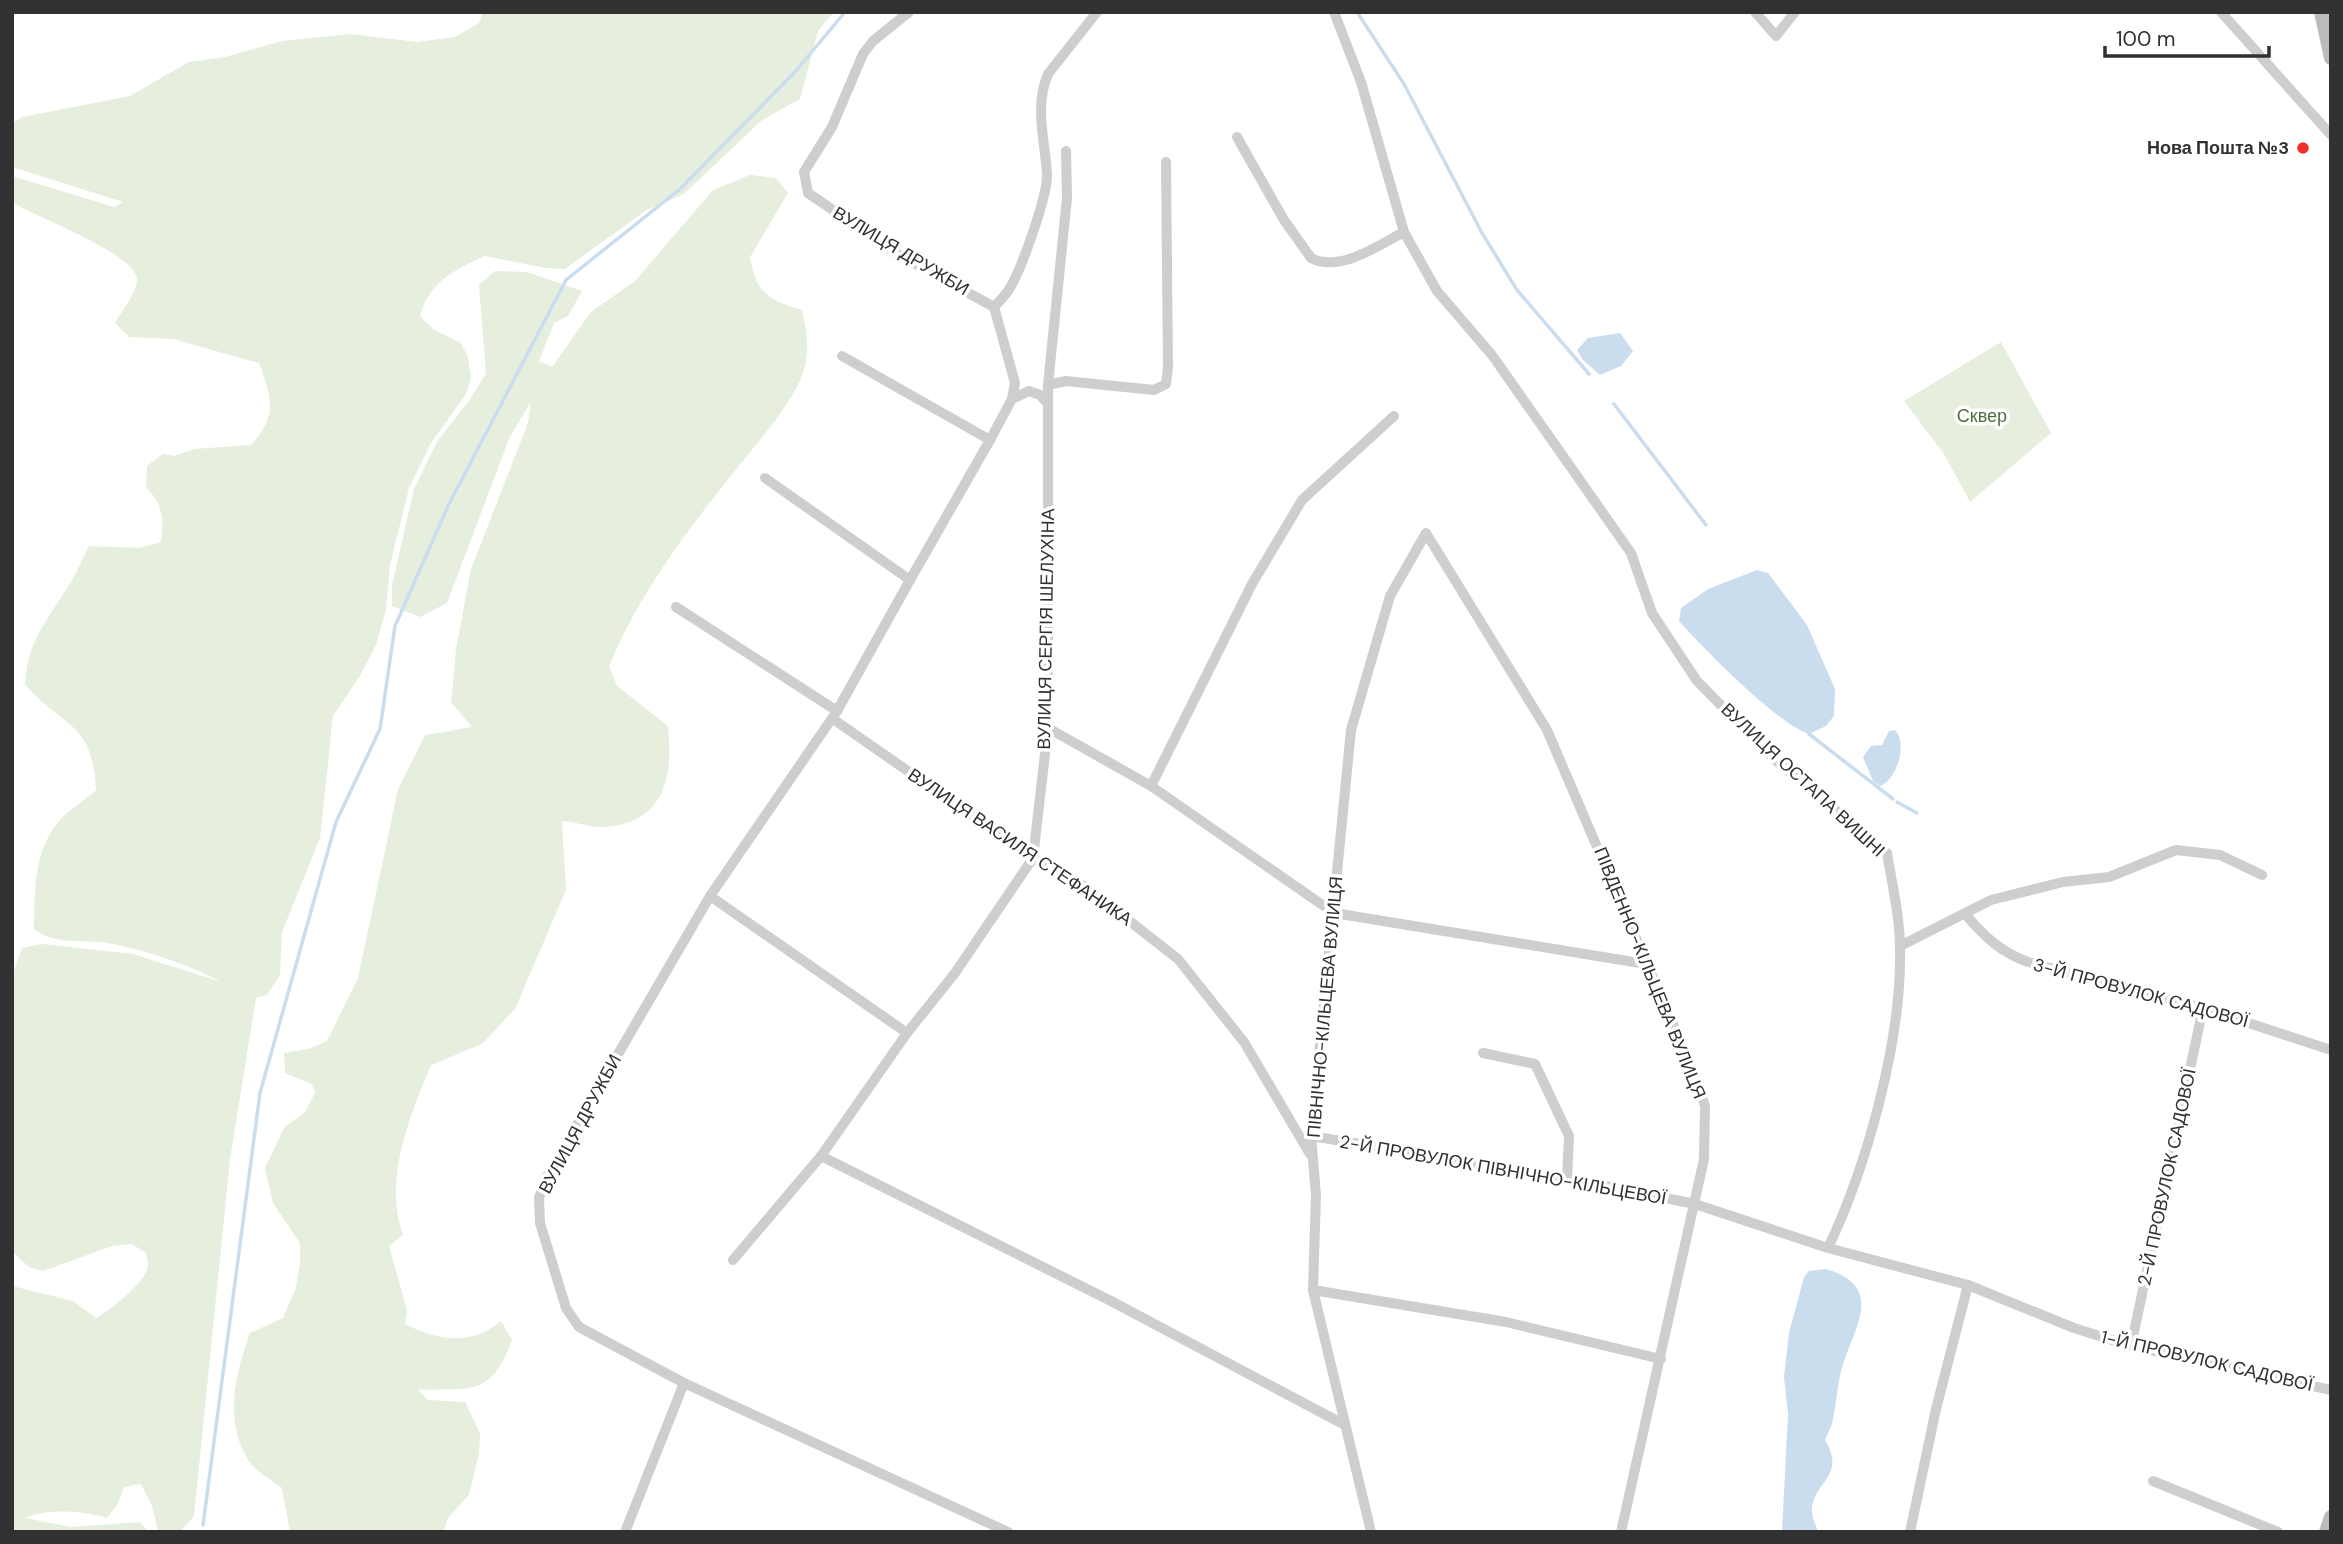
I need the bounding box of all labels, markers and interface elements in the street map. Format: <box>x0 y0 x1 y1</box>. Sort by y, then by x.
scale bar <box>2105 14 2270 58</box>
text: 100 m <box>2116 25 2176 53</box>
place label: Нова Пошта №3 <box>2147 136 2289 160</box>
marker: Нова Пошта №3 <box>2295 140 2311 156</box>
street label: ВУЛИЦЯ ДРУЖБИ <box>829 201 973 301</box>
park label: Сквер <box>1957 404 2007 428</box>
street label: ВУЛИЦЯ СЕРГІЯ ШЕЛУХІНА <box>1032 508 1060 750</box>
street label: ВУЛИЦЯ ОСТАПА ВИШНІ <box>1716 698 1890 862</box>
street label: ВУЛИЦЯ ВАСИЛЯ СТЕФАНИКА <box>903 763 1137 931</box>
street label: ПІВДЕННО-КІЛЬЦЕВА ВУЛИЦЯ <box>1588 844 1712 1102</box>
street label: ПІВНІЧНО-КІЛЬЦЕВА ВУЛИЦЯ <box>1302 875 1348 1139</box>
street label: 3-Й ПРОВУЛОК САДОВОЇ <box>2031 953 2251 1033</box>
street label: ВУЛИЦЯ ДРУЖБИ <box>533 1050 627 1198</box>
street label: 2-Й ПРОВУЛОК САДОВОЇ <box>2132 1066 2202 1288</box>
street label: 2-Й ПРОВУЛОК ПІВНІЧНО-КІЛЬЦЕВОЇ <box>1338 1129 1668 1211</box>
street label: 1-Й ПРОВУЛОК САДОВОЇ <box>2099 1325 2315 1397</box>

